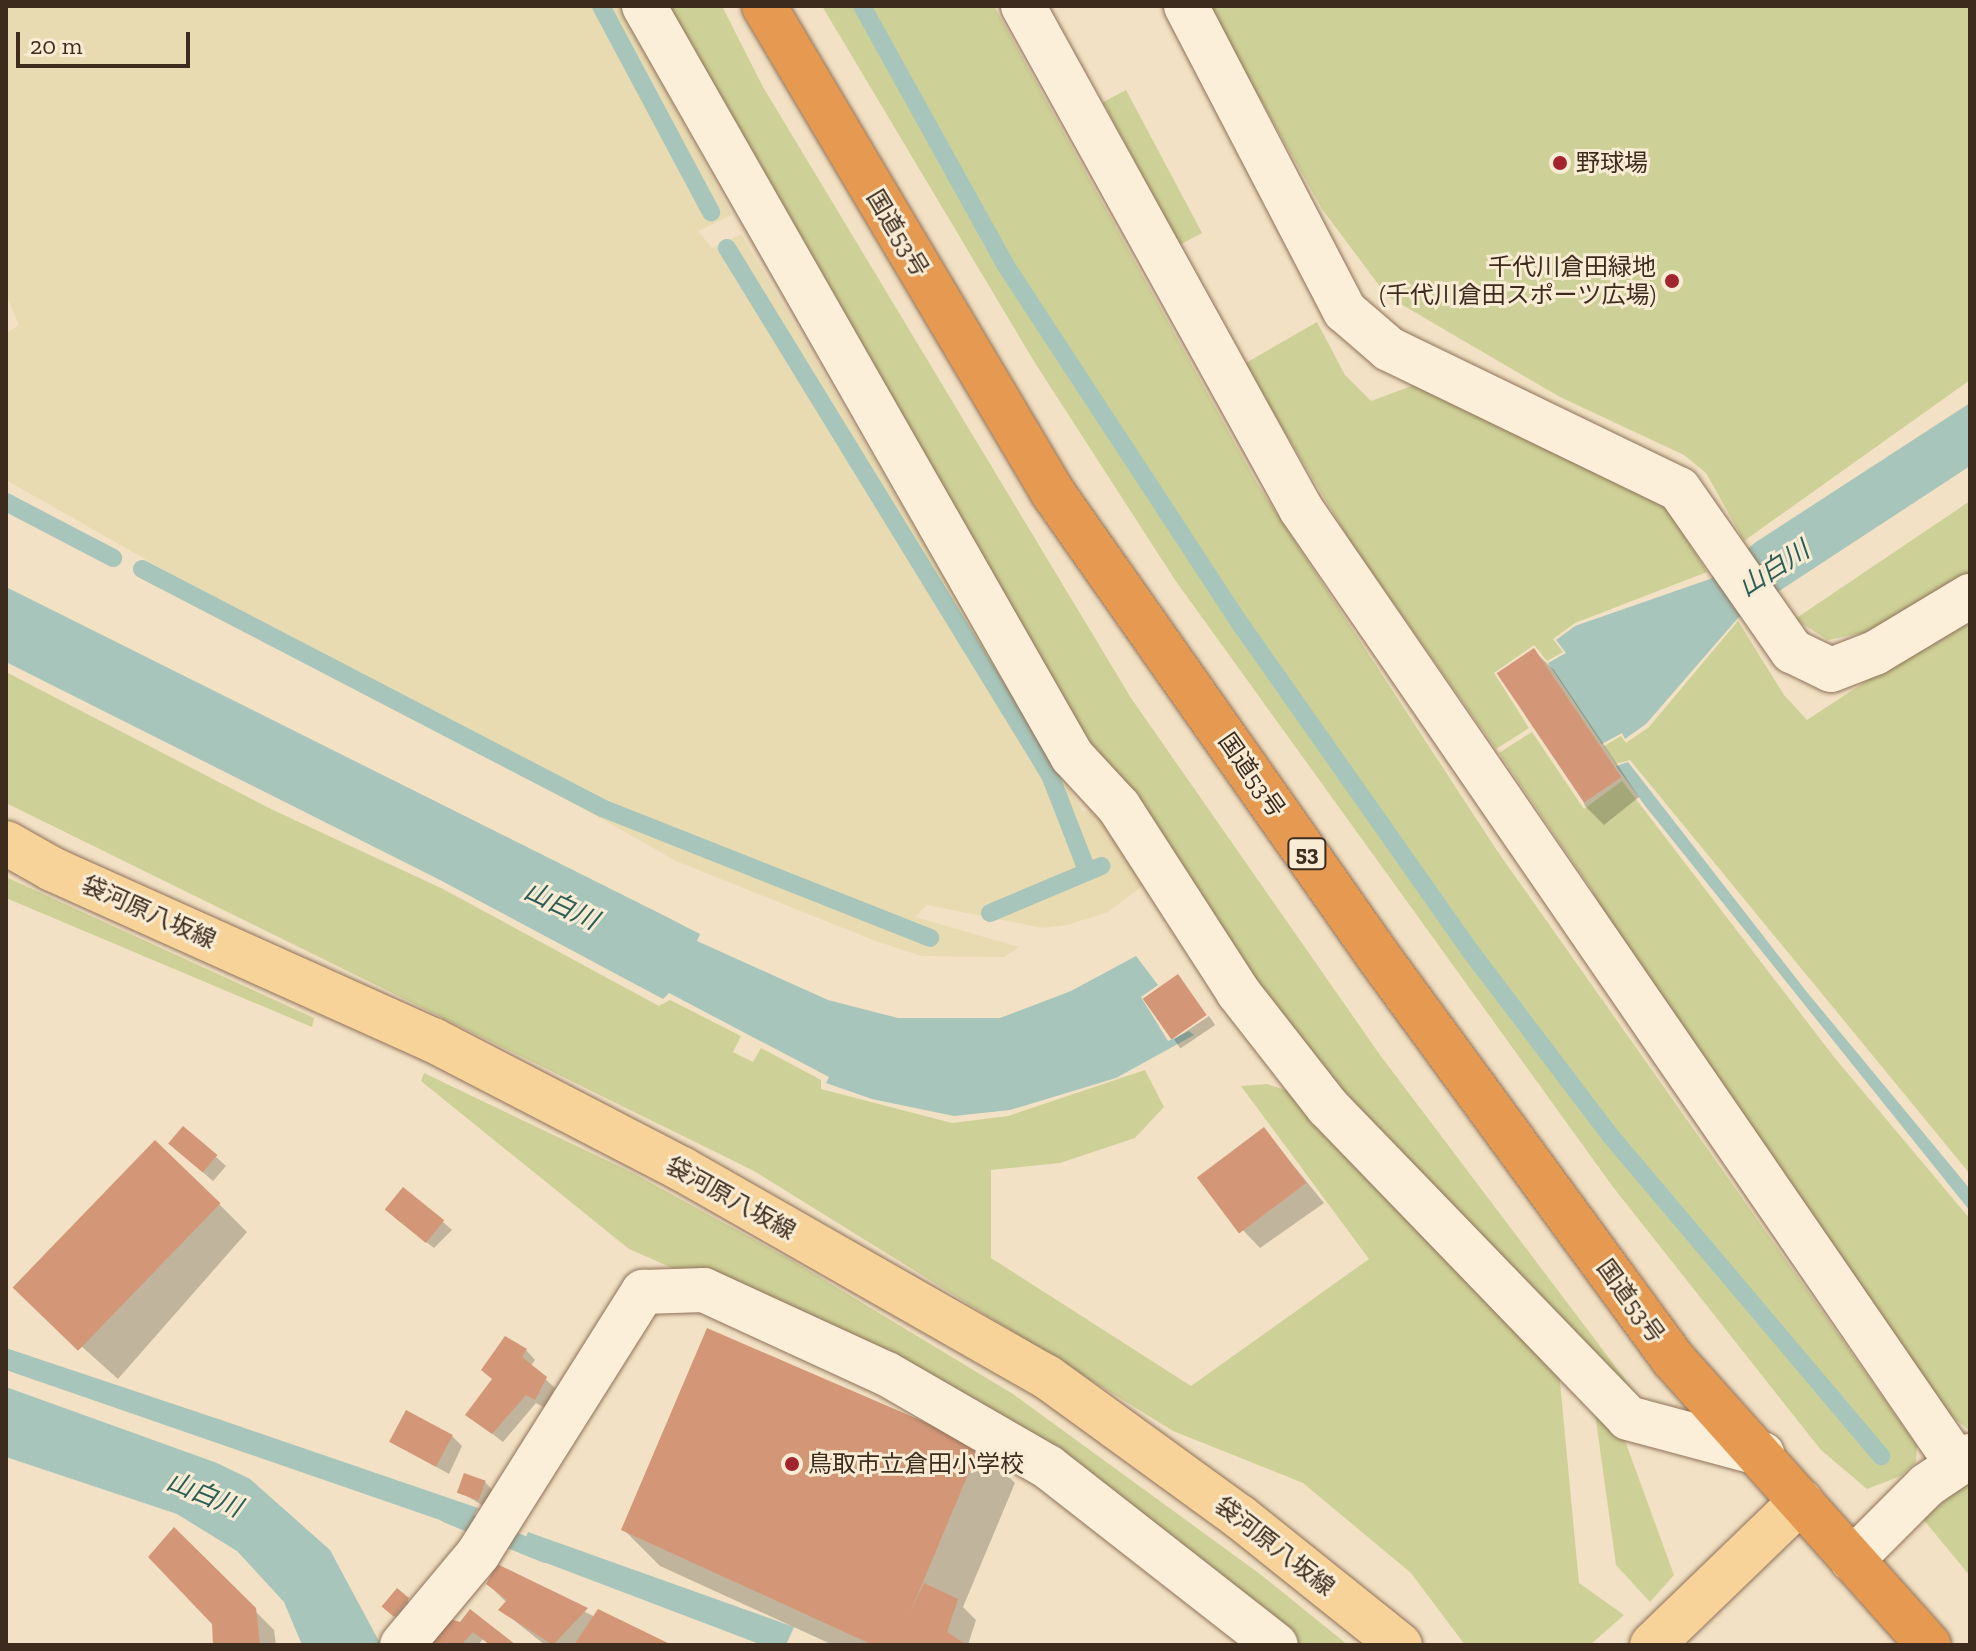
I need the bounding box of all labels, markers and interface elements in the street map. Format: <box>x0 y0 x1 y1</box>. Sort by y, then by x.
scale bar <box>20 16 194 66</box>
text: 20 m <box>30 31 82 60</box>
place label: 野球場 <box>1576 149 1648 177</box>
marker: 野球場 <box>1551 154 1569 172</box>
street label: 国道53号 <box>861 184 935 282</box>
place label: 千代川倉田緑地 (千代川倉田スポーツ広場) <box>1379 253 1656 309</box>
marker: 千代川倉田緑地 (千代川倉田スポーツ広場) <box>1663 272 1681 290</box>
water label: 山白川 <box>1733 535 1815 603</box>
street label: 国道53号 <box>1213 727 1291 823</box>
road number: 53 <box>1287 836 1327 872</box>
street label: 袋河原八坂線 <box>77 870 221 954</box>
water label: 山白川 <box>519 875 603 937</box>
street label: 袋河原八坂線 <box>661 1150 801 1246</box>
street label: 国道53号 <box>1591 1254 1671 1348</box>
place label: 鳥取市立倉田小学校 <box>808 1450 1024 1478</box>
marker: 鳥取市立倉田小学校 <box>783 1455 801 1473</box>
water label: 山白川 <box>162 1466 246 1524</box>
street label: 袋河原八坂線 <box>1209 1490 1341 1602</box>

